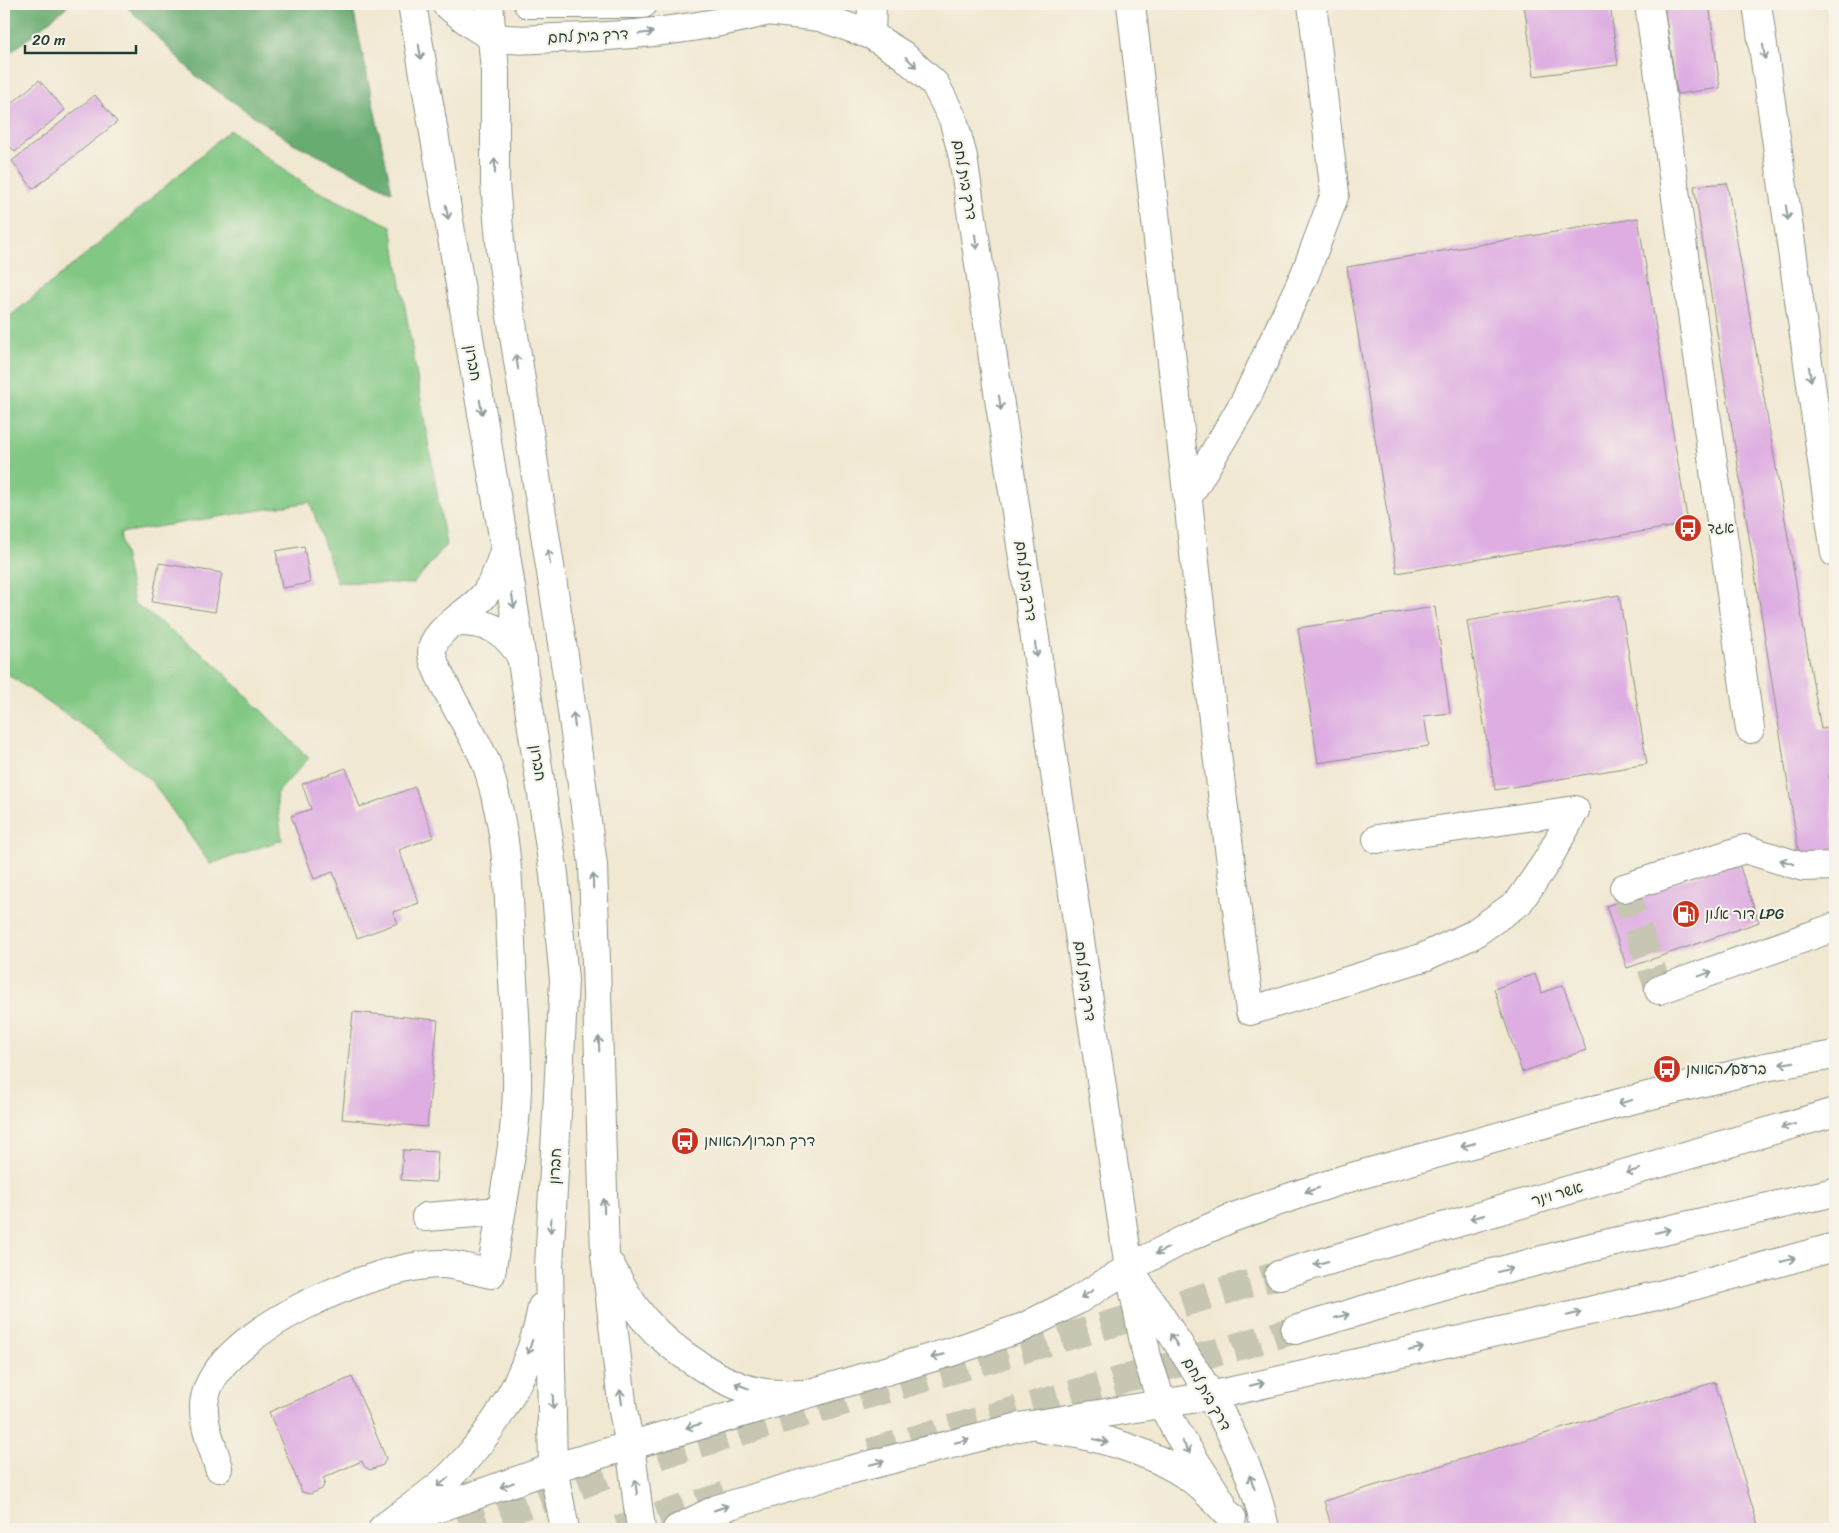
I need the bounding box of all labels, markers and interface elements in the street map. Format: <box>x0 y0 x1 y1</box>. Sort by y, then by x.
street label: דרך בית לחם <box>547 21 629 51</box>
scale bar <box>25 22 136 54</box>
text: 20 m <box>32 27 66 53</box>
one-way arrow <box>637 28 653 38</box>
one-way arrow <box>415 43 425 59</box>
one-way arrow <box>1759 44 1769 60</box>
one-way arrow <box>905 56 918 68</box>
street label: דרך בית לחם <box>945 138 985 222</box>
one-way arrow <box>490 158 500 174</box>
one-way arrow <box>443 204 453 220</box>
one-way arrow <box>1782 205 1792 221</box>
one-way arrow <box>971 234 981 250</box>
street label: חברון <box>457 343 489 383</box>
one-way arrow <box>511 355 521 371</box>
one-way arrow <box>1805 365 1815 381</box>
one-way arrow <box>995 395 1005 411</box>
one-way arrow <box>476 398 486 414</box>
bus stop icon: אגד <box>1673 513 1703 543</box>
place label: אגד <box>1707 515 1734 541</box>
street label: דרך בית לחם <box>1007 539 1045 623</box>
one-way arrow <box>543 550 553 566</box>
one-way arrow <box>509 593 519 609</box>
one-way arrow <box>1032 642 1042 658</box>
one-way arrow <box>568 712 578 728</box>
street label: חברון <box>522 743 554 783</box>
one-way arrow <box>1780 857 1796 867</box>
one-way arrow <box>589 873 598 889</box>
fuel station icon: דור אלון LPG <box>1671 899 1701 929</box>
place label: דור אלון LPG <box>1705 901 1784 927</box>
street label: דרך בית לחם <box>1066 939 1104 1023</box>
one-way arrow <box>1696 969 1712 978</box>
one-way arrow <box>594 1036 604 1052</box>
bus stop icon: ברעם/האומן <box>1652 1054 1682 1084</box>
place label: ברעם/האומן <box>1686 1056 1767 1082</box>
one-way arrow <box>1780 1059 1796 1069</box>
one-way arrow <box>1617 1098 1633 1107</box>
one-way arrow <box>1781 1121 1797 1131</box>
bus stop icon: דרך חברון/האומן <box>670 1126 700 1156</box>
place label: דרך חברון/האומן <box>704 1128 815 1154</box>
one-way arrow <box>1461 1141 1477 1151</box>
street label: חברון <box>541 1147 569 1185</box>
one-way arrow <box>1625 1167 1641 1177</box>
street label: אשר וינר <box>1528 1174 1586 1214</box>
one-way arrow <box>1305 1186 1320 1195</box>
one-way arrow <box>599 1198 609 1214</box>
one-way arrow <box>1469 1213 1485 1223</box>
one-way arrow <box>546 1217 556 1233</box>
one-way arrow <box>1654 1226 1670 1235</box>
one-way arrow <box>1155 1247 1170 1256</box>
one-way arrow <box>1779 1254 1795 1264</box>
one-way arrow <box>1313 1258 1329 1268</box>
one-way arrow <box>1496 1265 1512 1274</box>
one-way arrow <box>1081 1289 1095 1299</box>
one-way arrow <box>1566 1309 1582 1318</box>
one-way arrow <box>1333 1311 1349 1320</box>
one-way arrow <box>1169 1333 1179 1347</box>
one-way arrow <box>525 1339 535 1355</box>
one-way arrow <box>1407 1344 1423 1353</box>
one-way arrow <box>930 1352 946 1361</box>
street label: דרך בית לחם <box>1175 1352 1239 1436</box>
one-way arrow <box>1249 1379 1265 1388</box>
one-way arrow <box>735 1381 750 1390</box>
one-way arrow <box>616 1390 626 1406</box>
one-way arrow <box>548 1394 558 1410</box>
one-way arrow <box>685 1422 701 1432</box>
one-way arrow <box>954 1436 970 1445</box>
one-way arrow <box>1093 1436 1109 1446</box>
one-way arrow <box>1182 1439 1192 1453</box>
one-way arrow <box>869 1457 885 1467</box>
one-way arrow <box>1247 1475 1256 1491</box>
one-way arrow <box>437 1476 450 1487</box>
one-way arrow <box>630 1480 640 1496</box>
one-way arrow <box>500 1481 516 1490</box>
one-way arrow <box>713 1503 729 1512</box>

